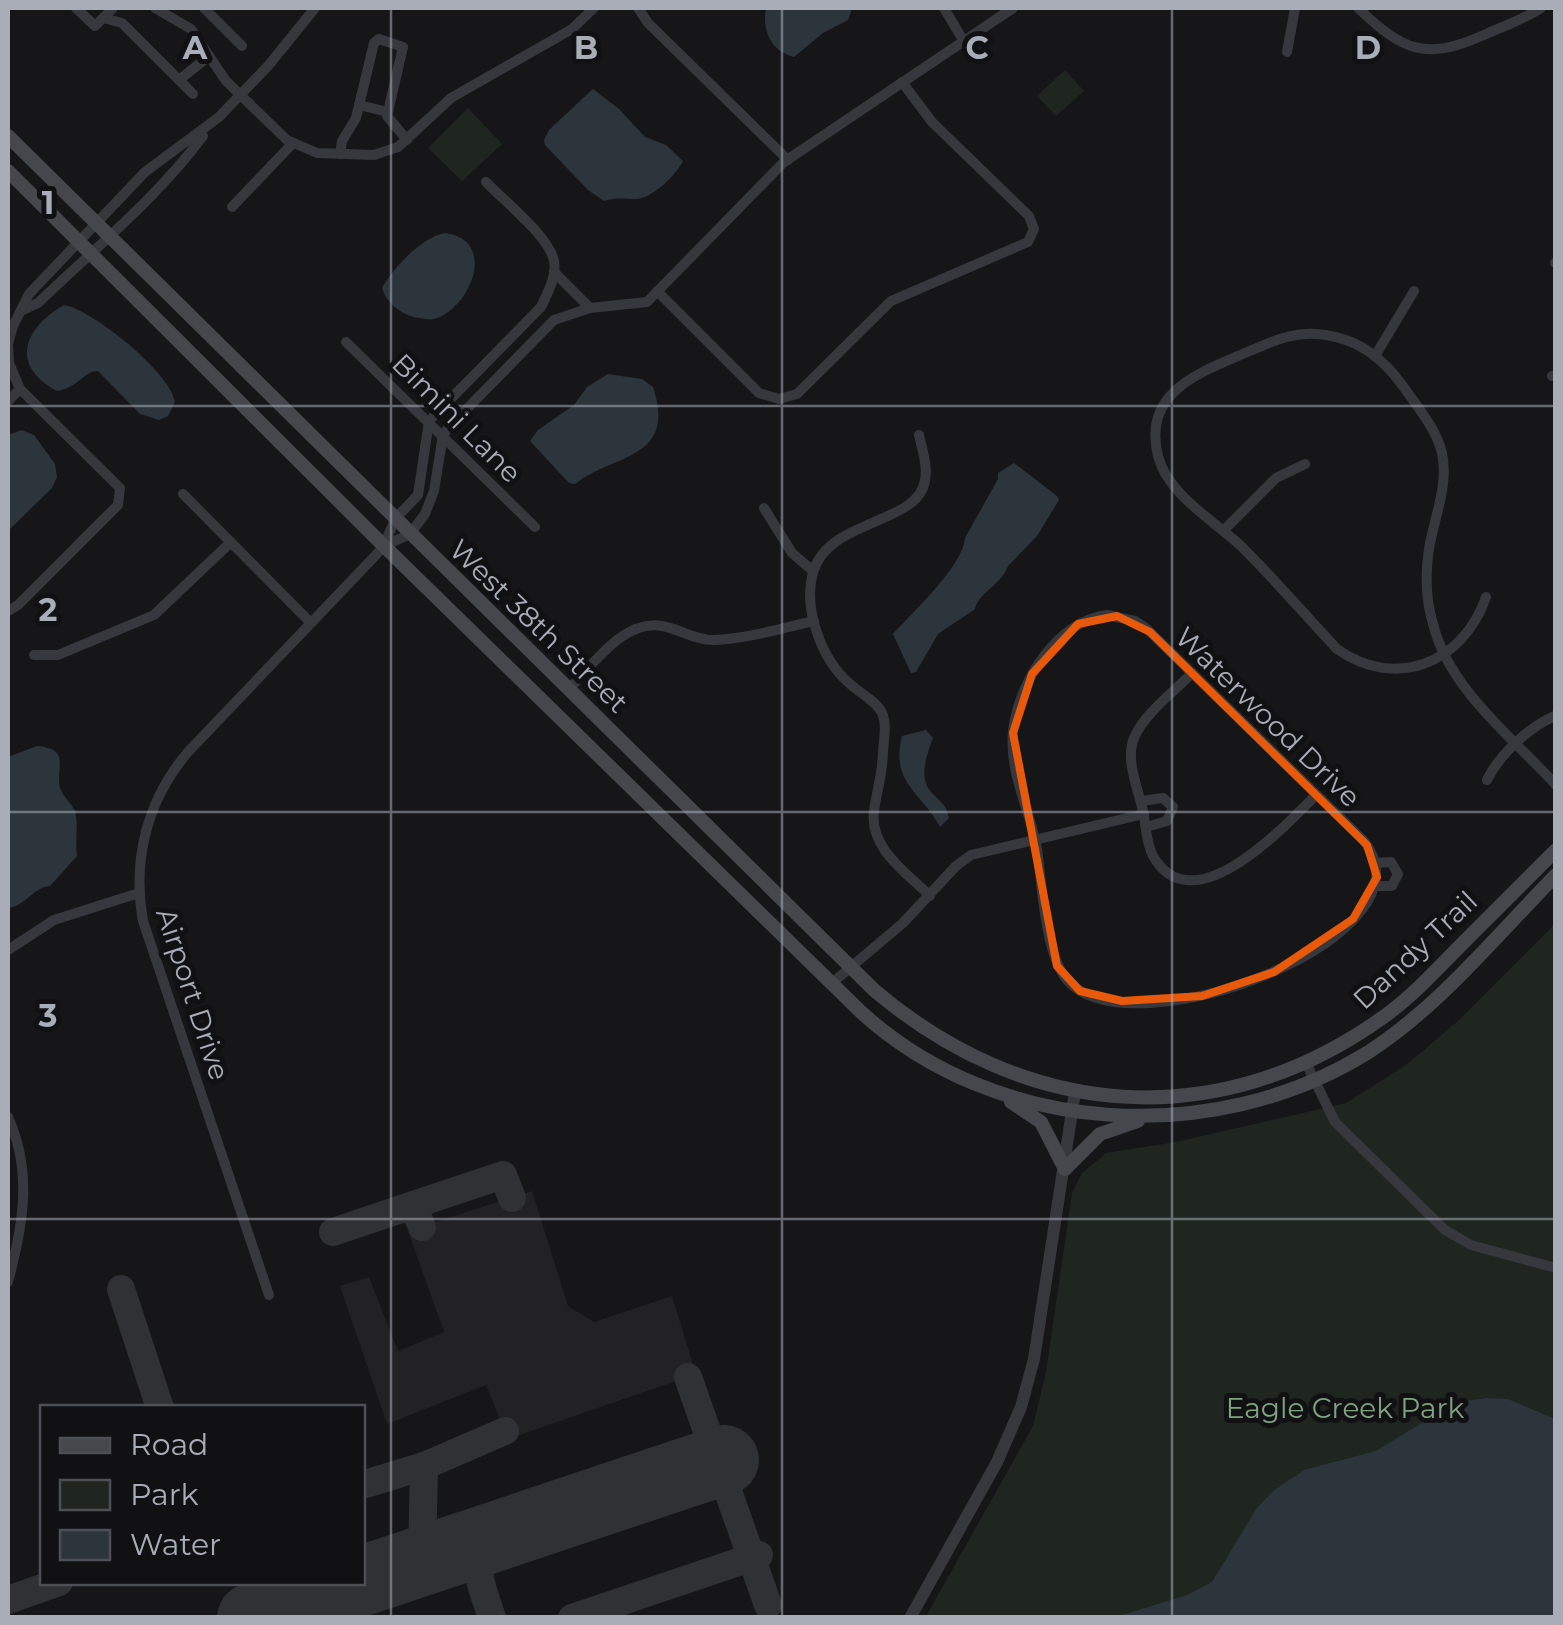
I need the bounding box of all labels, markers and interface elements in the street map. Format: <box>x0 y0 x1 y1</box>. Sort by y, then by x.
text: A <box>182 28 208 67</box>
text: B <box>574 28 598 67</box>
text: C <box>965 28 989 67</box>
text: D <box>1355 28 1381 67</box>
text: 1 <box>42 183 54 222</box>
street label: Bimini Lane <box>385 346 529 490</box>
street label: West 38th Street <box>443 532 635 720</box>
text: 2 <box>39 590 57 629</box>
street label: Waterwood Drive <box>1168 620 1368 814</box>
street label: Dandy Trail <box>1346 884 1484 1016</box>
street label: Airport Drive <box>149 904 237 1084</box>
text: 3 <box>38 996 57 1035</box>
park label: Eagle Creek Park <box>1226 1391 1465 1425</box>
legend <box>40 1405 365 1585</box>
text: Road <box>130 1426 208 1463</box>
text: Park <box>130 1476 199 1513</box>
text: Water <box>130 1526 221 1563</box>

